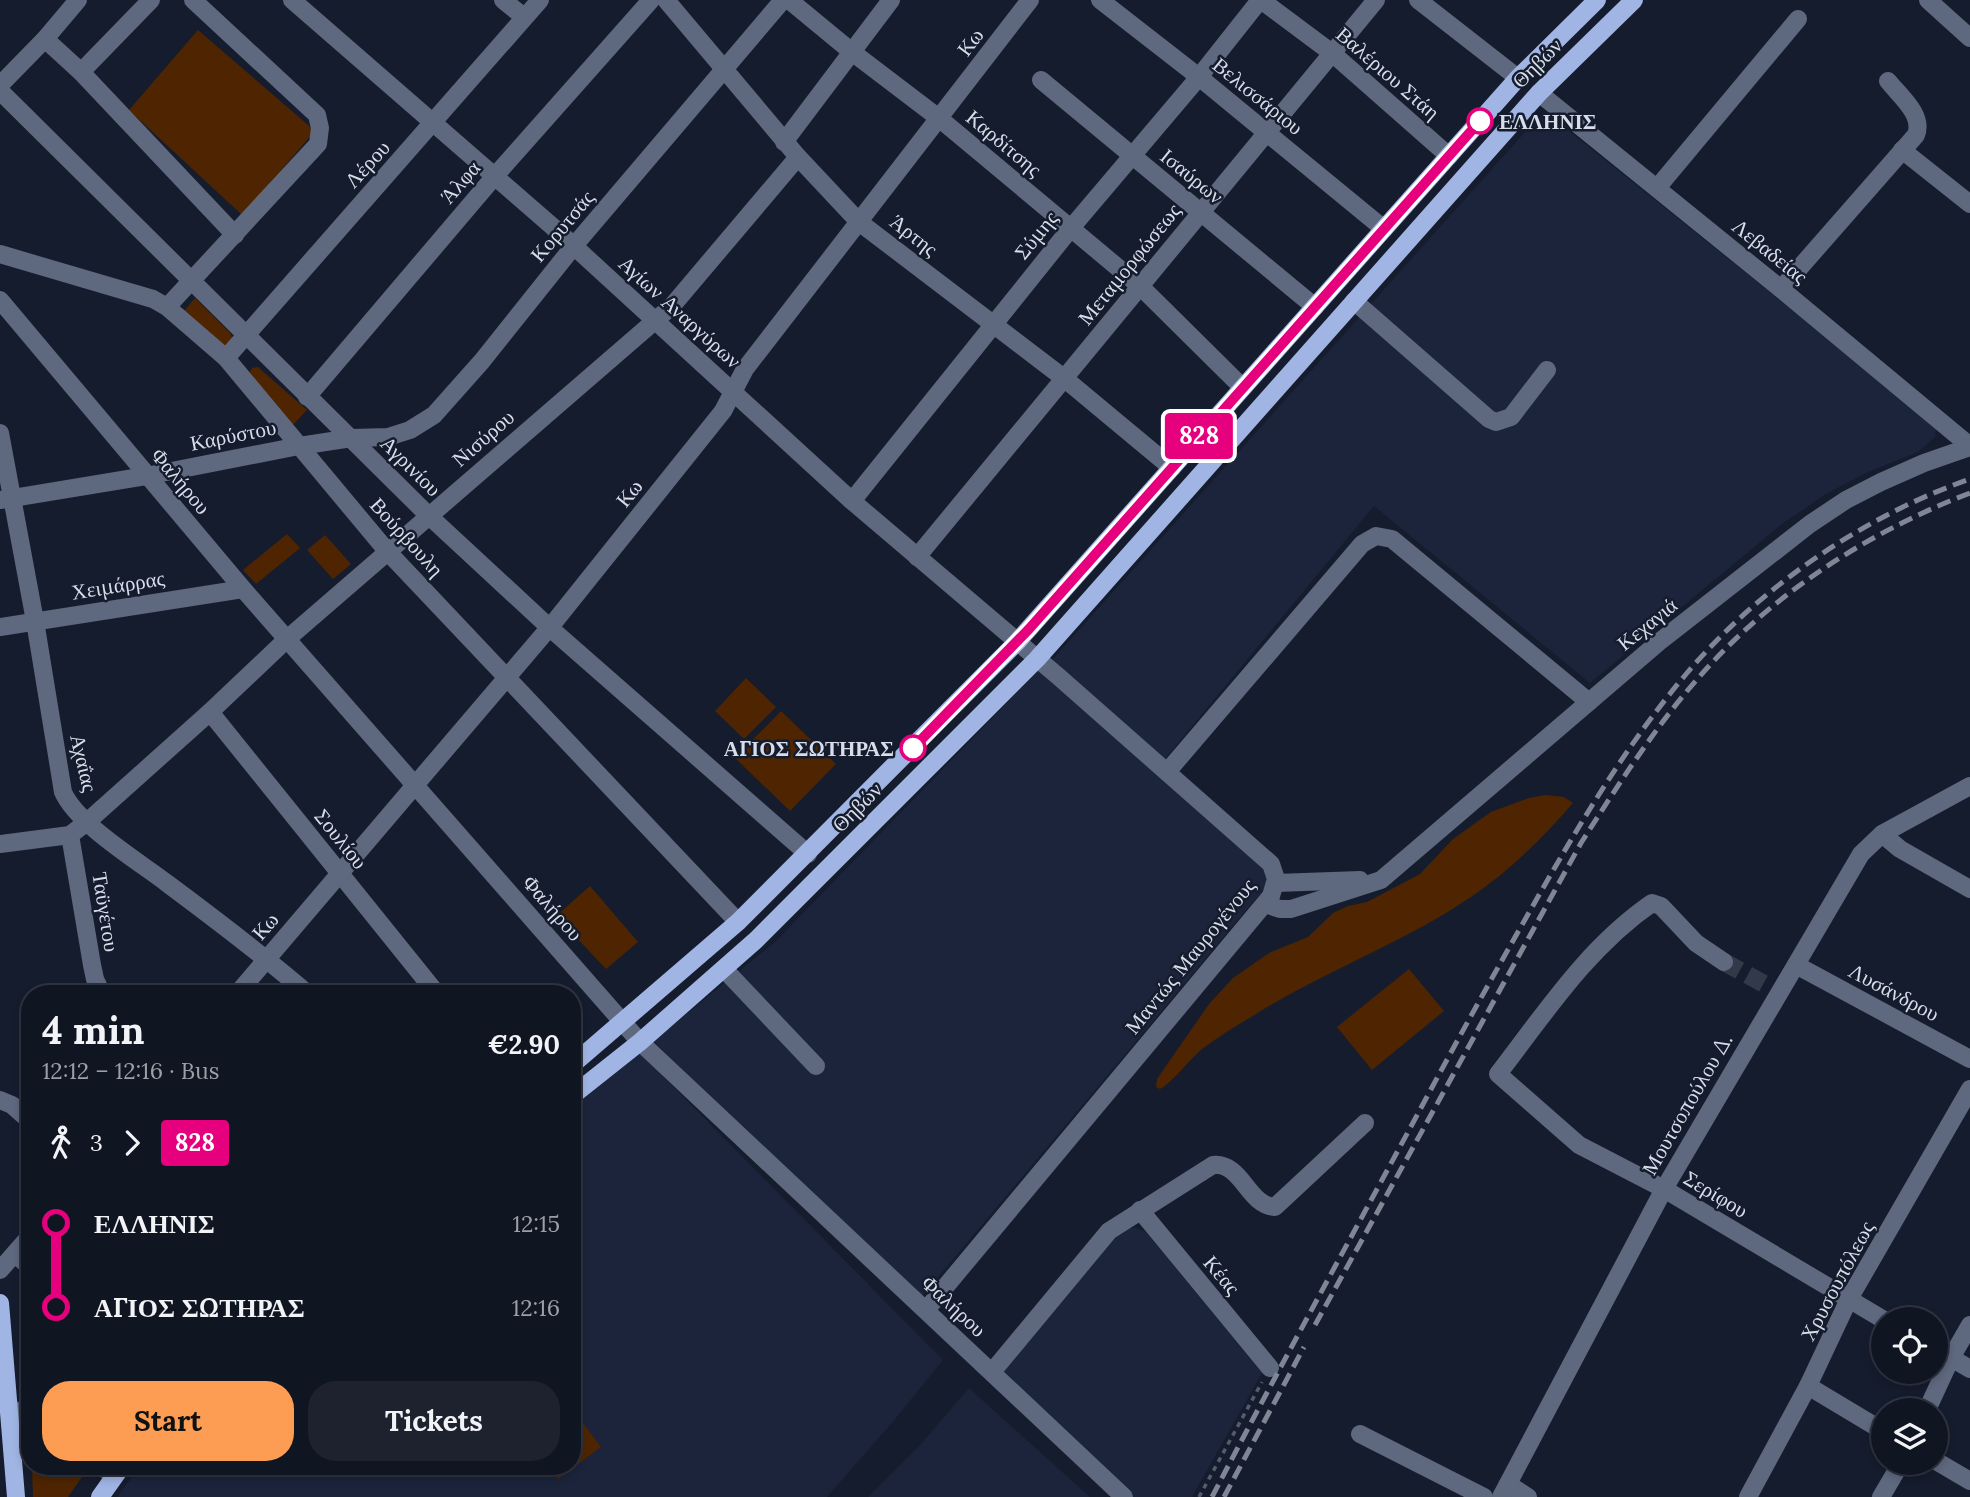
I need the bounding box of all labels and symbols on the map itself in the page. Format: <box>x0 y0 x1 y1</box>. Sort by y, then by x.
street label: Βαλέριου Στάη <box>1331 21 1445 125</box>
street label: Κω <box>951 23 989 61</box>
street label: Θηβών <box>1506 32 1568 94</box>
street label: Βελισσάριου <box>1207 51 1309 141</box>
street label: Καρδίτσης <box>961 104 1048 183</box>
marker: ΕΛΛΗΝΙΣ <box>1467 108 1493 134</box>
place label: ΕΛΛΗΝΙΣ <box>1499 108 1597 135</box>
street label: Λέρου <box>338 134 396 194</box>
street label: Ισαύρων <box>1155 142 1229 210</box>
street label: Άλφα <box>434 155 486 209</box>
street label: Κορυτσάς <box>524 184 600 267</box>
street label: Μεταμορφώσεως <box>1072 197 1187 330</box>
street label: Σύμης <box>1008 205 1064 265</box>
street label: Άρτης <box>885 208 944 262</box>
street label: Λεβαδείας <box>1727 212 1814 290</box>
street label: Αγίων Αναργύρων <box>613 250 747 374</box>
street label: Νισύρου <box>446 404 520 472</box>
street label: Καρύστου <box>188 413 278 457</box>
line badge: 828 <box>1159 413 1239 459</box>
street label: Αγρινίου <box>375 430 447 502</box>
street label: Φαλήρου <box>145 442 217 520</box>
street label: Κω <box>610 474 648 512</box>
street label: Βούρβουλη <box>364 492 450 582</box>
street label: Χειμάρρας <box>70 564 167 606</box>
street label: Κεχαγιά <box>1611 592 1683 656</box>
street label: Αχαΐας <box>64 731 104 795</box>
place label: ΑΓΙΟΣ ΣΩΤΗΡΑΣ <box>724 735 894 762</box>
marker: ΑΓΙΟΣ ΣΩΤΗΡΑΣ <box>900 735 926 761</box>
street label: Θηβών <box>826 776 888 838</box>
street label: Σουλίου <box>309 803 373 875</box>
street label: Φαλήρου <box>517 869 589 947</box>
street label: Ταϋγέτου <box>86 870 126 954</box>
street label: Μαντώς Μαυρογένους <box>1119 872 1262 1040</box>
street label: Κω <box>246 906 284 946</box>
street label: Λυσάνδρου <box>1844 957 1944 1027</box>
street label: Μουτσοπούλου Δ. <box>1635 1028 1739 1180</box>
street label: Σερίφου <box>1679 1164 1753 1224</box>
street label: Χρυσουπόλεως <box>1794 1216 1880 1346</box>
street label: Κέας <box>1198 1250 1247 1301</box>
street label: Φαλήρου <box>916 1269 992 1343</box>

